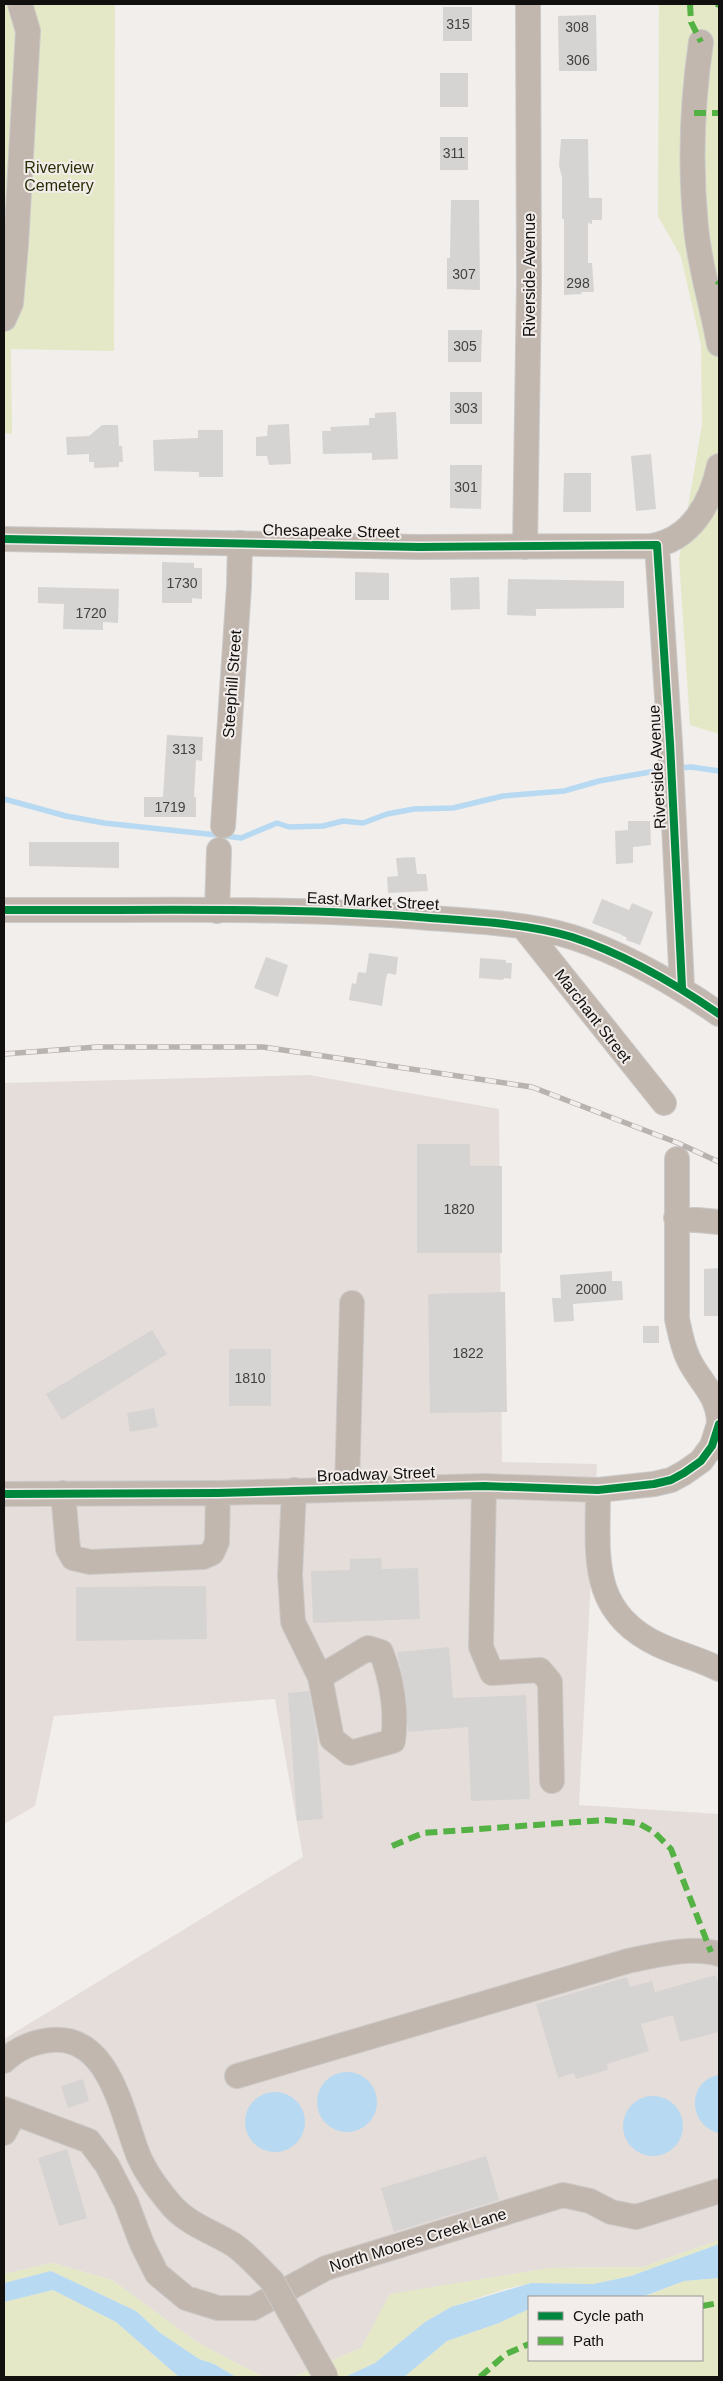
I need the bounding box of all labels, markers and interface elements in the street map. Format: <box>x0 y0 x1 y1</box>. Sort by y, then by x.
house number: 315 <box>446 16 470 32</box>
house number: 308 <box>565 19 589 35</box>
house number: 306 <box>566 52 590 68</box>
house number: 311 <box>443 145 465 161</box>
park label: Riverview Cemetery <box>24 159 94 194</box>
street label: Riverside Avenue <box>521 213 538 337</box>
house number: 307 <box>452 266 476 282</box>
house number: 298 <box>566 275 590 291</box>
house number: 305 <box>453 338 477 354</box>
house number: 303 <box>454 400 478 416</box>
house number: 301 <box>454 479 478 495</box>
street label: Chesapeake Street <box>262 521 400 541</box>
house number: 1730 <box>166 575 198 591</box>
house number: 1720 <box>75 605 107 621</box>
street label: Steephill Street <box>220 629 244 739</box>
street label: Riverside Avenue <box>645 704 669 829</box>
house number: 313 <box>172 741 196 757</box>
house number: 1719 <box>154 799 186 815</box>
street label: East Market Street <box>306 889 440 913</box>
street label: Marchant Street <box>551 966 635 1067</box>
house number: 1820 <box>443 1201 475 1217</box>
house number: 2000 <box>575 1281 607 1297</box>
house number: 1822 <box>452 1345 484 1361</box>
house number: 1810 <box>234 1370 266 1386</box>
street label: Broadway Street <box>317 1463 436 1485</box>
street label: North Moores Creek Lane <box>327 2205 509 2275</box>
legend <box>528 2296 703 2361</box>
text: Cycle path <box>573 2307 644 2324</box>
text: Path <box>573 2332 604 2349</box>

